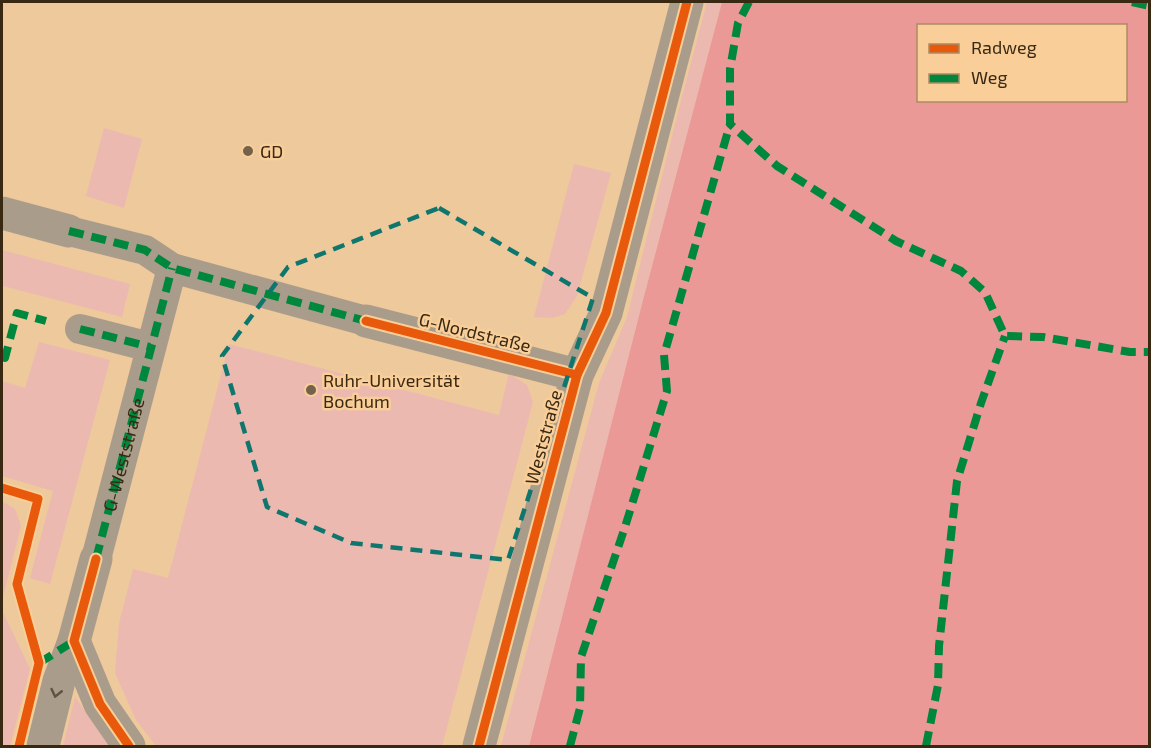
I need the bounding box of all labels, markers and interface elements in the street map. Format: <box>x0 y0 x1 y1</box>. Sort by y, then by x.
legend <box>917 24 1127 102</box>
text: Radweg <box>971 36 1037 58</box>
text: Weg <box>971 66 1007 88</box>
place label: GD <box>260 140 283 162</box>
marker: GD <box>241 144 255 158</box>
street label: G-Nordstraße <box>417 307 533 357</box>
place label: Ruhr-Universität Bochum <box>323 369 460 412</box>
marker: Ruhr-Universität Bochum <box>304 383 318 397</box>
street label: Weststraße <box>520 387 566 487</box>
street label: G-Weststraße <box>98 395 149 514</box>
one-way arrow <box>50 688 63 698</box>

